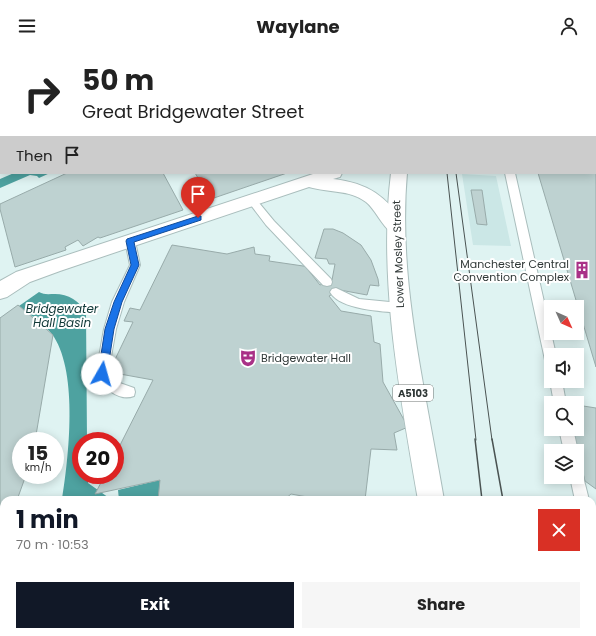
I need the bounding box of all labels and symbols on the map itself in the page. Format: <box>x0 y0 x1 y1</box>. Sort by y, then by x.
pin <box>181 177 215 218</box>
street label: Lower Mosley Street <box>388 200 408 308</box>
place label: Manchester Central Convention Complex <box>454 256 570 285</box>
building icon: Manchester Central Convention Complex <box>572 260 592 280</box>
water label: Bridgewater Hall Basin <box>26 300 99 331</box>
north arrow <box>544 300 584 340</box>
theatre icon: Bridgewater Hall <box>238 348 258 368</box>
place label: Bridgewater Hall <box>261 350 351 366</box>
position arrow <box>81 353 123 395</box>
road number: A5103 <box>393 385 433 401</box>
speed limit sign: 20 <box>72 432 124 484</box>

